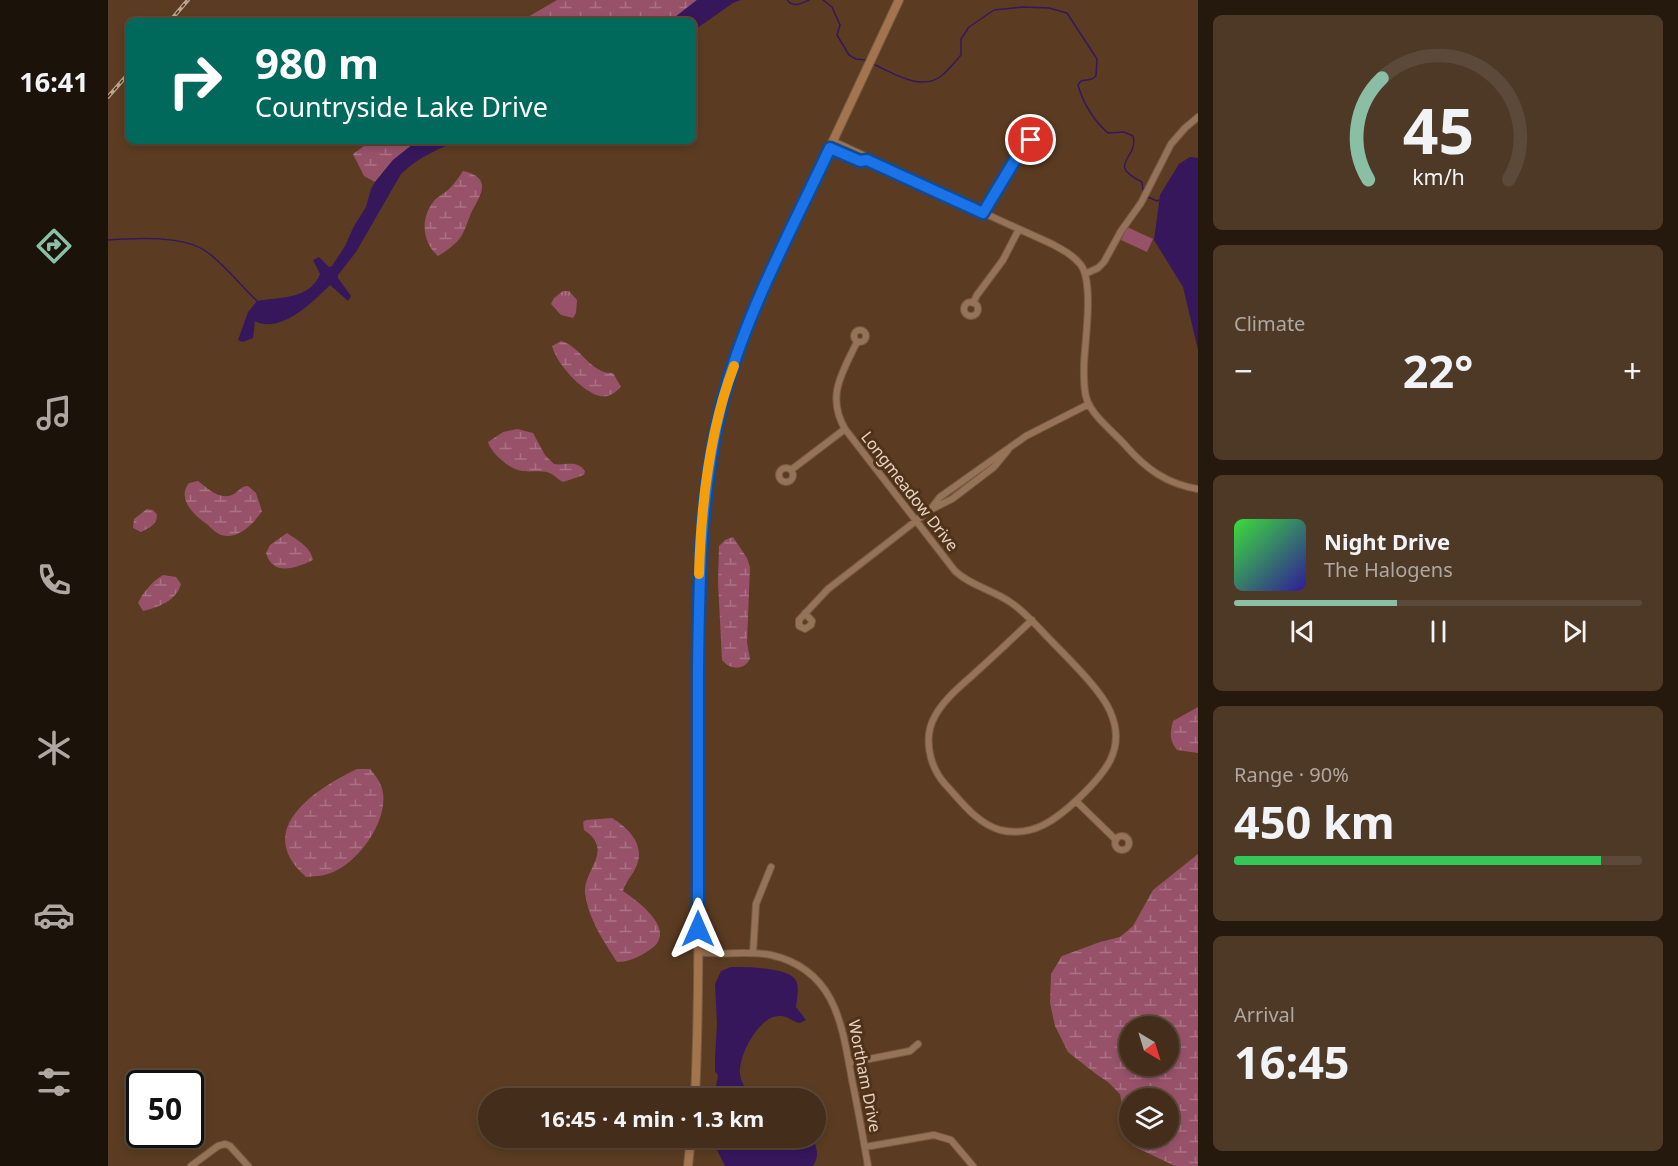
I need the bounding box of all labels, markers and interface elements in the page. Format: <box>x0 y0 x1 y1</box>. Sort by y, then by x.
text: 980 m <box>255 34 379 91</box>
icon: right <box>156 42 234 120</box>
text: 16:41 <box>19 63 89 100</box>
text: 45 <box>1402 87 1474 172</box>
text: Countryside Lake Drive <box>255 88 548 125</box>
pin <box>1005 114 1056 165</box>
icon: arrive <box>1014 123 1047 156</box>
text: km/h <box>1412 162 1464 191</box>
icon: directions <box>33 225 75 267</box>
text: Climate <box>1234 310 1305 337</box>
text: 22° <box>1403 340 1473 401</box>
text: − <box>1234 348 1253 393</box>
text: + <box>1623 348 1642 393</box>
icon: music <box>33 392 75 434</box>
street label: Longmeadow Drive <box>856 427 964 555</box>
text: Night Drive <box>1324 526 1450 556</box>
text: The Halogens <box>1324 556 1453 583</box>
icon: phone <box>33 559 75 601</box>
icon: previous <box>1286 615 1319 648</box>
icon: pause <box>1422 615 1455 648</box>
icon: next <box>1558 615 1591 648</box>
icon: climate <box>33 727 75 769</box>
text: Range · 90% <box>1234 761 1349 788</box>
text: 450 km <box>1234 791 1395 852</box>
icon: car <box>33 894 75 936</box>
position arrow <box>666 897 730 961</box>
text: Arrival <box>1234 1001 1295 1028</box>
north arrow <box>1119 1016 1179 1076</box>
map controls <box>1119 1016 1179 1148</box>
street label: Wortham Drive <box>843 1018 887 1134</box>
text: 16:45 <box>1234 1031 1350 1092</box>
icon: filters <box>33 1061 75 1103</box>
speed limit sign: 50 <box>126 1070 204 1148</box>
button: layers <box>1119 1088 1179 1148</box>
text: 16:45 · 4 min · 1.3 km <box>540 1103 764 1133</box>

